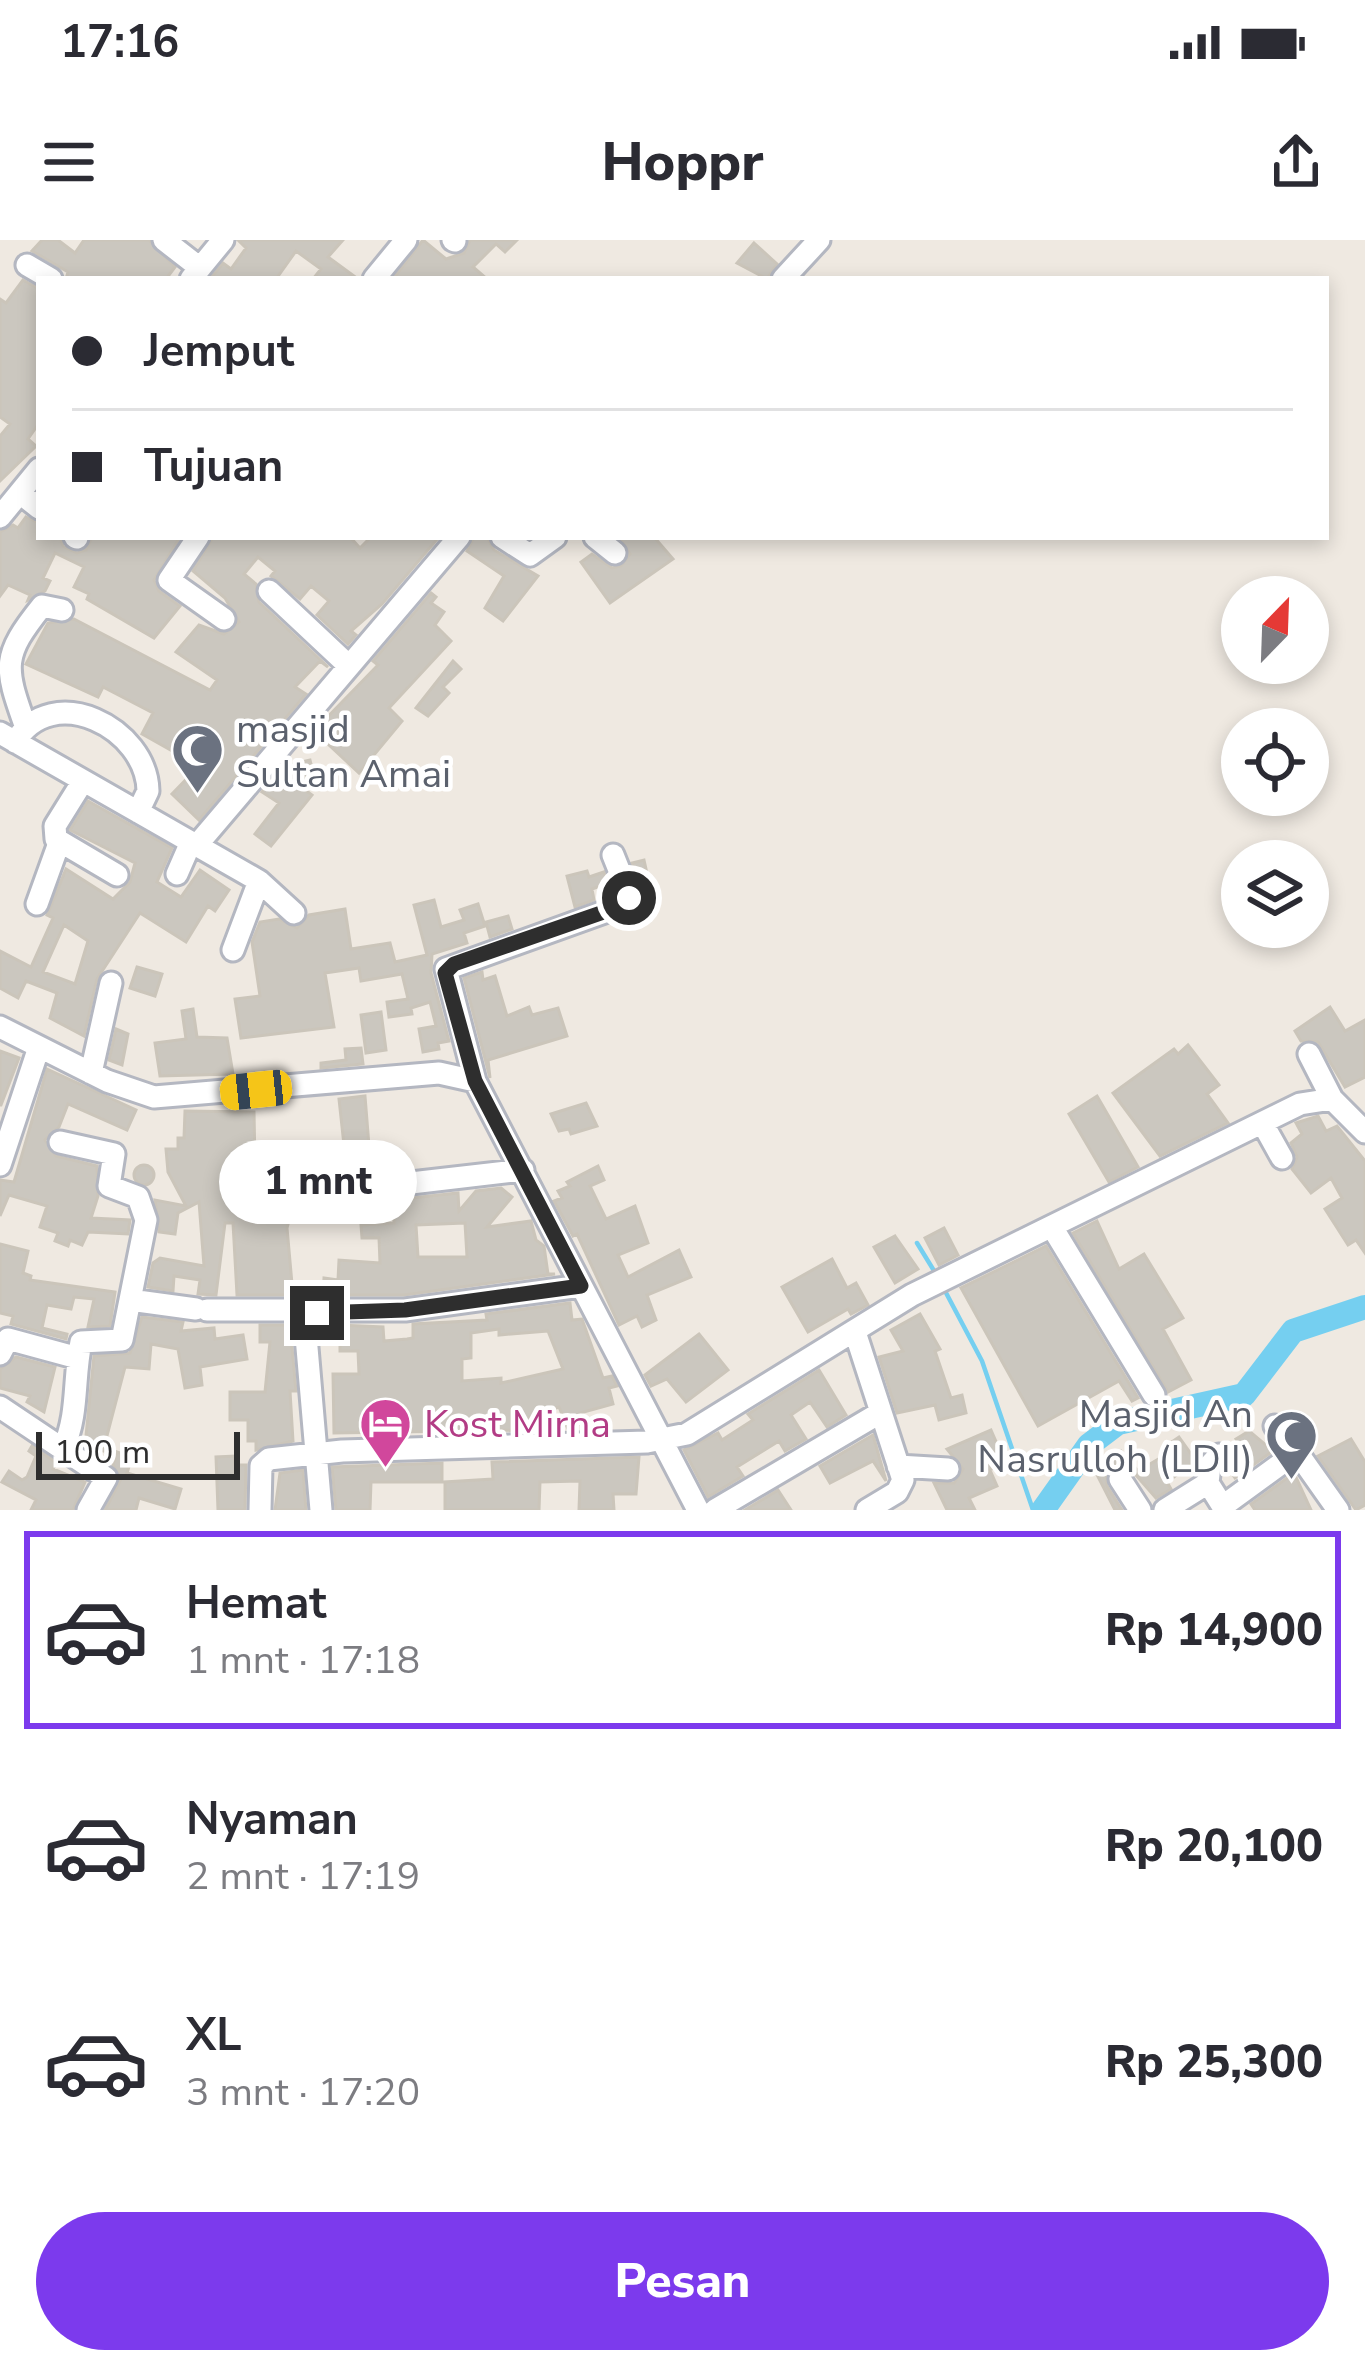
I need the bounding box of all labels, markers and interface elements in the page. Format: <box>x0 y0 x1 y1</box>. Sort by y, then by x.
text: 17:16 <box>60 12 179 73</box>
text: Hoppr <box>601 125 764 199</box>
icon: menu <box>36 129 102 195</box>
icon: share <box>1263 129 1329 195</box>
text: Jemput <box>144 321 294 382</box>
text: Tujuan <box>144 436 283 497</box>
north arrow <box>1221 576 1329 684</box>
map controls <box>1221 576 1329 948</box>
place label: masjid Sultan Amai <box>236 703 451 801</box>
button: locate <box>1221 708 1329 816</box>
mosque icon: masjid Sultan Amai <box>169 722 225 796</box>
button: layers <box>1221 840 1329 948</box>
route start <box>602 871 656 925</box>
car <box>218 1068 294 1112</box>
callout: 1 mnt <box>218 1139 416 1223</box>
text: 1 mnt <box>264 1155 372 1208</box>
route end <box>290 1286 344 1340</box>
place label: Masjid An Nasrulloh (LDII) <box>977 1388 1253 1486</box>
hotel icon: Kost Mirna <box>357 1395 413 1469</box>
place label: Kost Mirna <box>424 1398 611 1451</box>
mosque icon: Masjid An Nasrulloh (LDII) <box>1264 1407 1320 1481</box>
scale bar <box>36 1426 240 1479</box>
text: 100 m <box>54 1430 150 1475</box>
text: Hemat <box>186 1573 327 1634</box>
icon: car <box>42 1576 150 1684</box>
text: Rp 14,900 <box>1105 1600 1323 1661</box>
text: 1 mnt · 17:18 <box>186 1634 420 1687</box>
text: Nyaman <box>186 1789 358 1850</box>
icon: car <box>42 1792 150 1900</box>
text: Rp 20,100 <box>1105 1816 1323 1877</box>
text: 2 mnt · 17:19 <box>186 1850 420 1903</box>
text: XL <box>186 2005 242 2066</box>
icon: car <box>42 2008 150 2116</box>
text: Rp 25,300 <box>1105 2032 1323 2093</box>
text: 3 mnt · 17:20 <box>186 2066 420 2119</box>
button: Pesan <box>36 2212 1329 2350</box>

